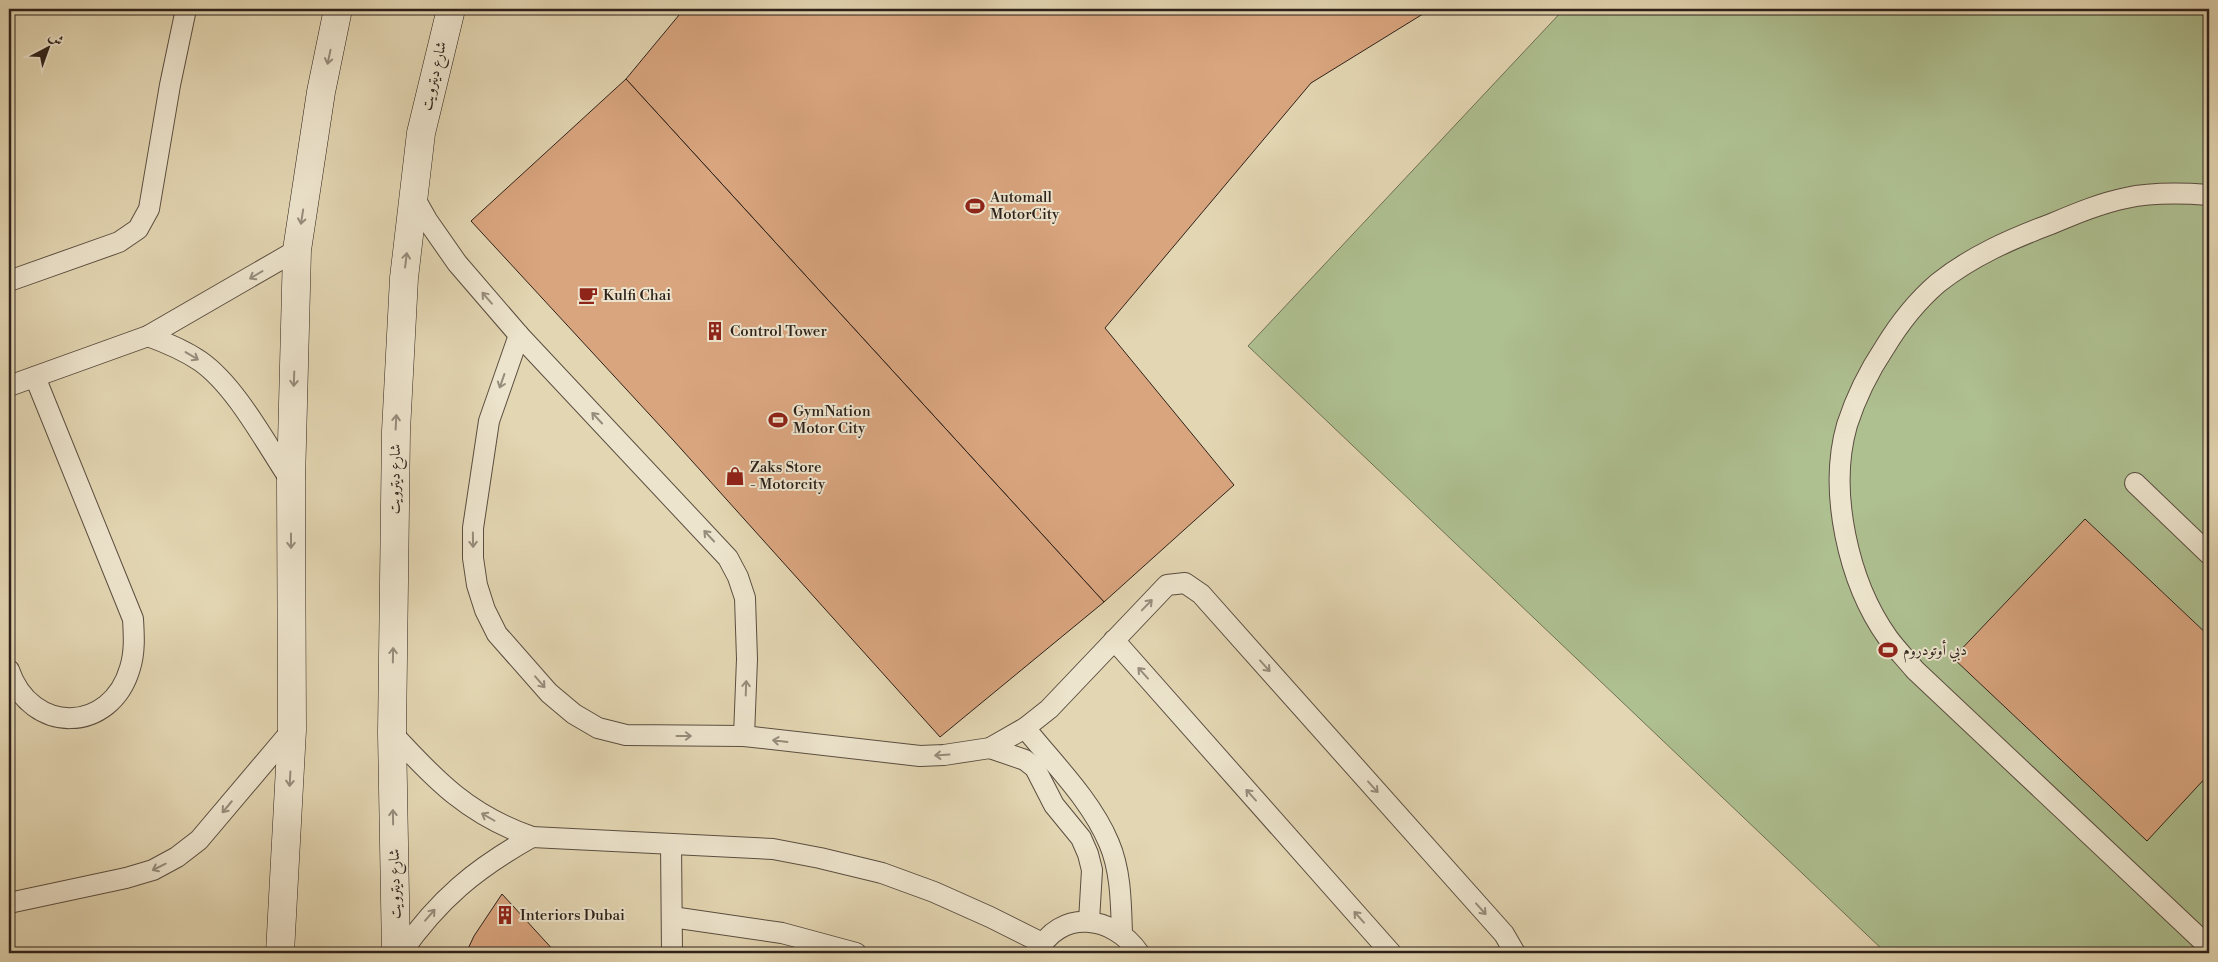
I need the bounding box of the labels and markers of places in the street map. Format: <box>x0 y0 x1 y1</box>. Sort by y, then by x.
place label: Automall MotorCity <box>989 188 1060 224</box>
sports icon: Automall MotorCity <box>964 195 986 217</box>
cafe icon: Kulfi Chai <box>577 284 599 306</box>
place label: Kulfi Chai <box>603 286 671 305</box>
building icon: Control Tower <box>704 320 726 342</box>
place label: Control Tower <box>730 322 827 341</box>
place label: GymNation Motor City <box>793 402 871 438</box>
sports icon: GymNation Motor City <box>767 409 789 431</box>
place label: Zaks Store - Motorcity <box>750 458 826 494</box>
shop icon: Zaks Store - Motorcity <box>724 465 746 487</box>
sports icon: دبي أوتودروم <box>1877 639 1899 661</box>
place label: دبي أوتودروم <box>1903 639 1967 663</box>
building icon: Interiors Dubai <box>494 904 516 926</box>
place label: Interiors Dubai <box>520 906 625 925</box>

